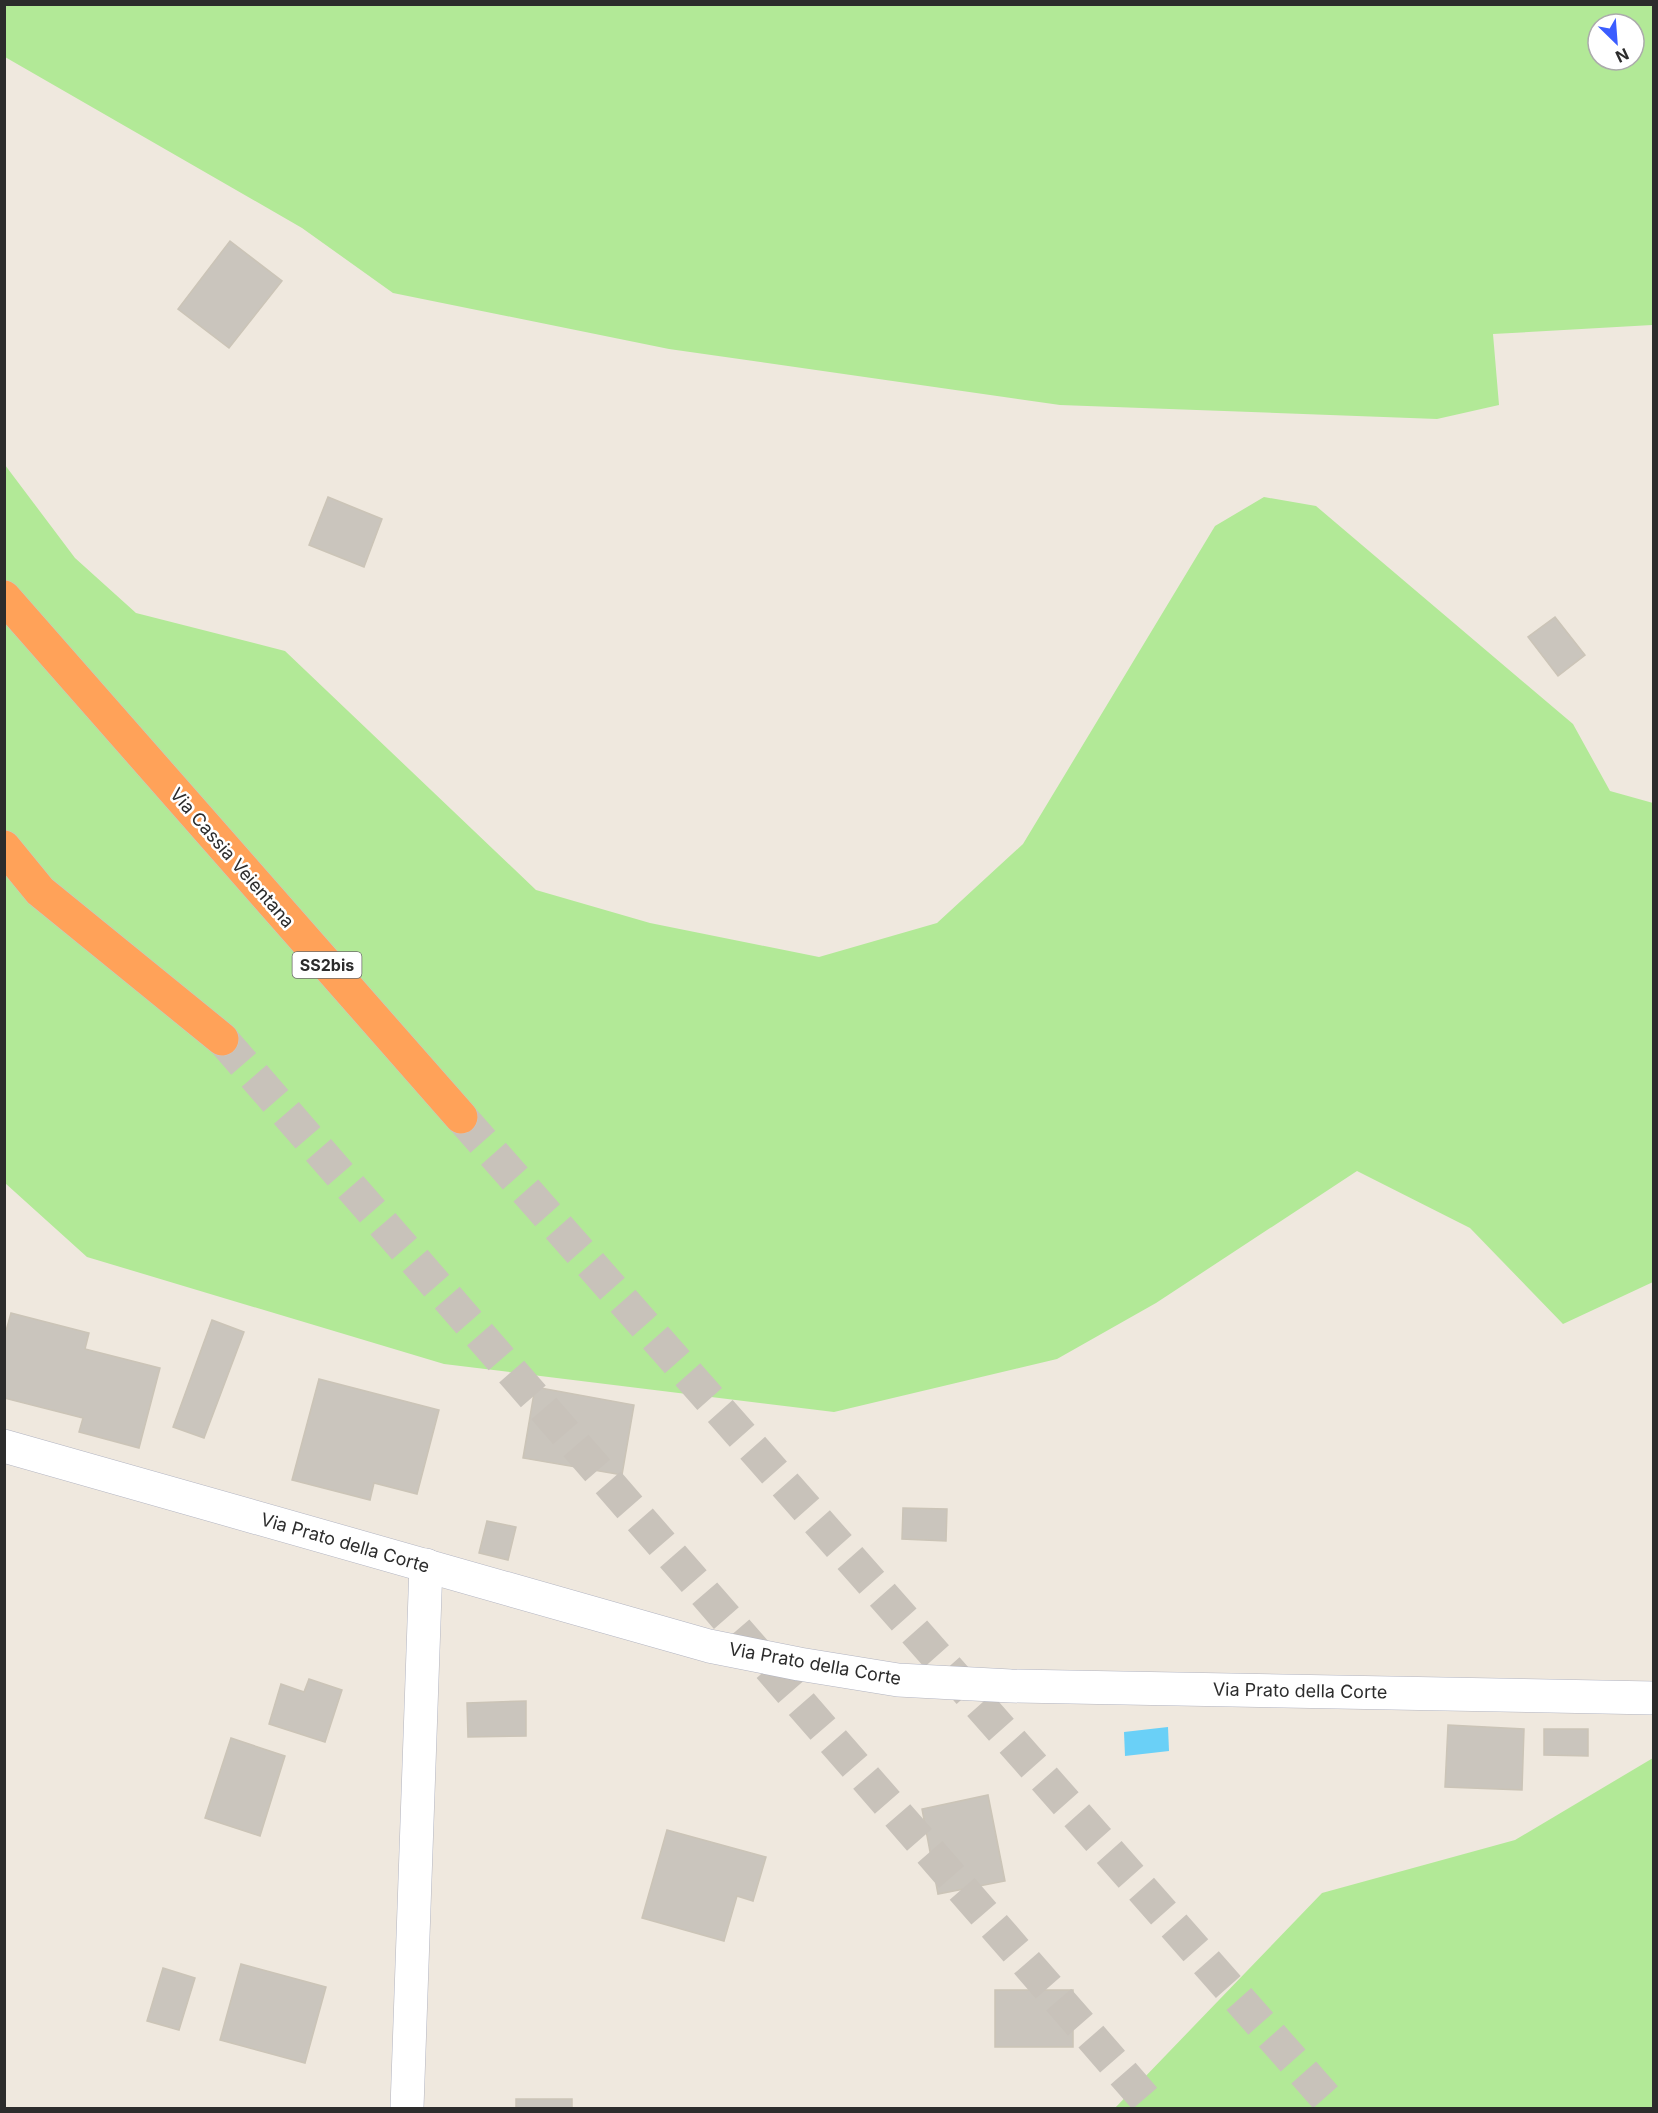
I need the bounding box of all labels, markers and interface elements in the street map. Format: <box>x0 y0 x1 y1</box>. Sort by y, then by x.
north arrow <box>1586 12 1646 72</box>
text: N <box>1613 44 1632 67</box>
street label: Via Cassia Veientana <box>166 784 299 932</box>
road number: SS2bis <box>292 952 362 978</box>
street label: Via Prato della Corte <box>258 1508 432 1577</box>
street label: Via Prato della Corte <box>727 1638 903 1689</box>
street label: Via Prato della Corte <box>1213 1678 1387 1703</box>

